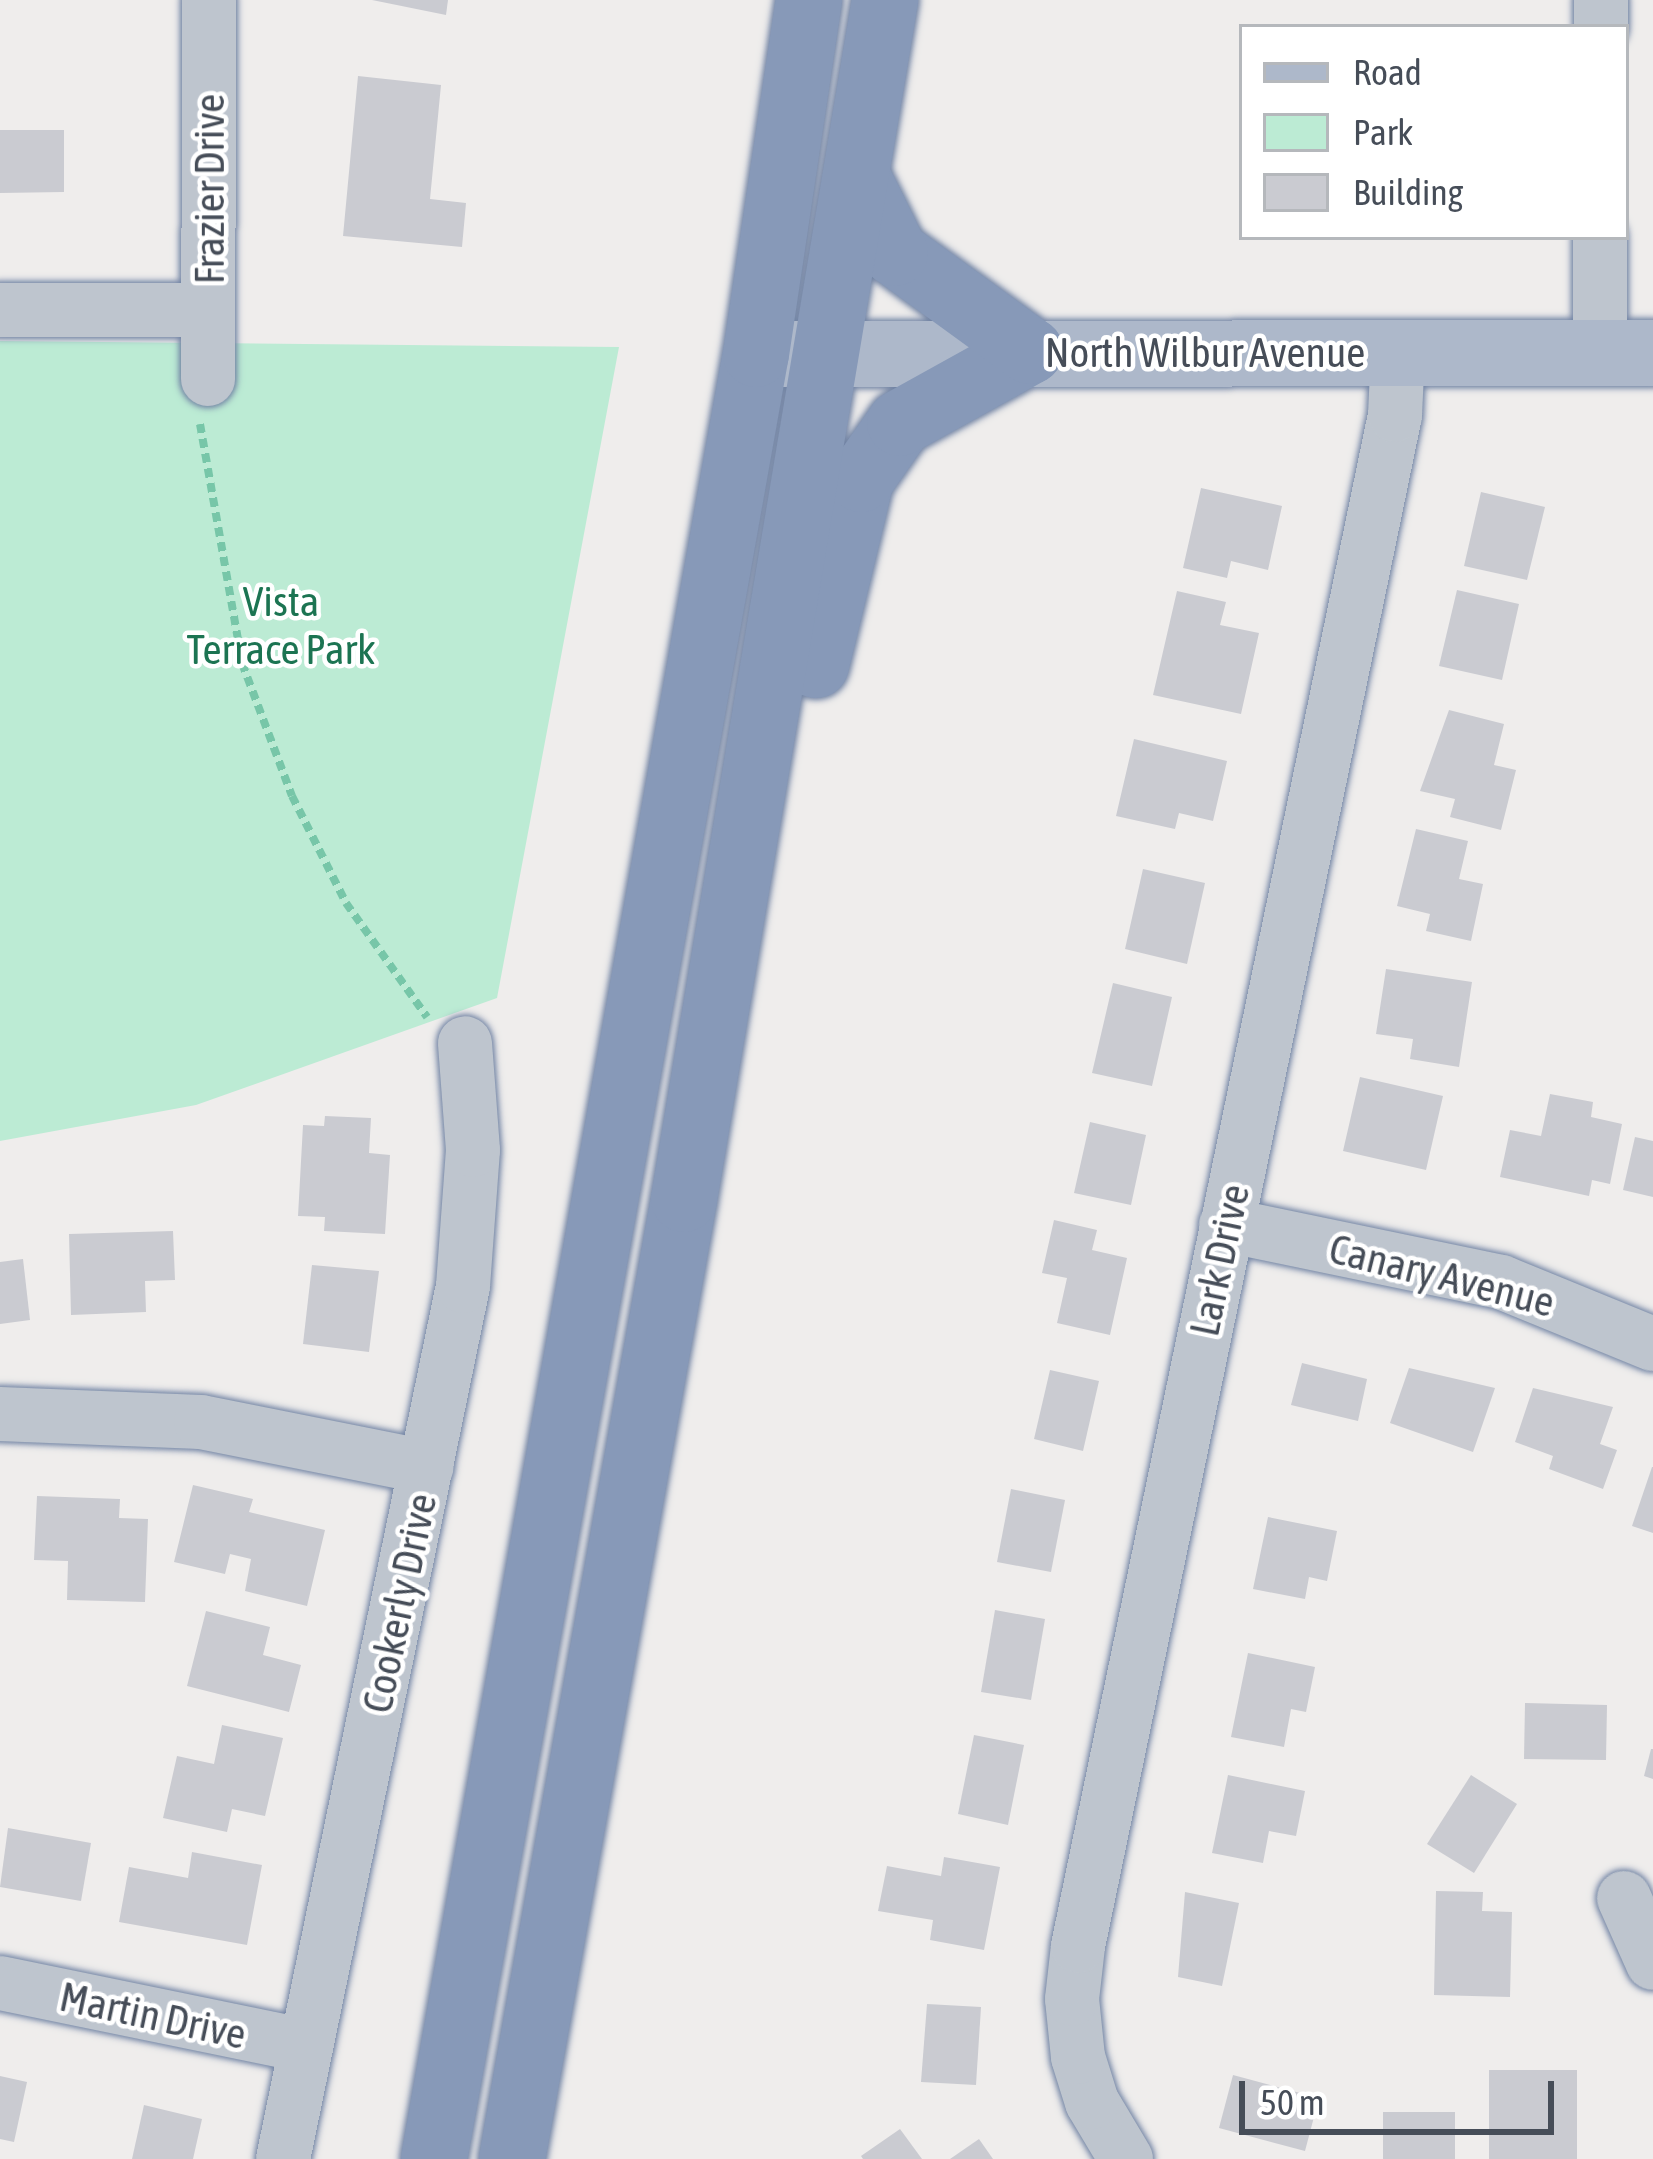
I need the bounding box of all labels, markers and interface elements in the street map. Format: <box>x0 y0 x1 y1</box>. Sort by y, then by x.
legend <box>1239 24 1629 240</box>
text: Road <box>1353 51 1422 93</box>
street label: Frazier Drive <box>184 94 234 284</box>
text: Park <box>1353 111 1413 153</box>
text: Building <box>1353 171 1463 213</box>
street label: North Wilbur Avenue <box>1045 327 1365 377</box>
park label: Vista Terrace Park <box>187 576 375 674</box>
street label: Lark Drive <box>1178 1179 1260 1341</box>
street label: Canary Avenue <box>1324 1223 1560 1327</box>
street label: Cookerly Drive <box>351 1489 447 1717</box>
street label: Martin Drive <box>55 1971 251 2059</box>
scale bar <box>1245 2057 1560 2131</box>
text: 50 m <box>1260 2081 1325 2123</box>

